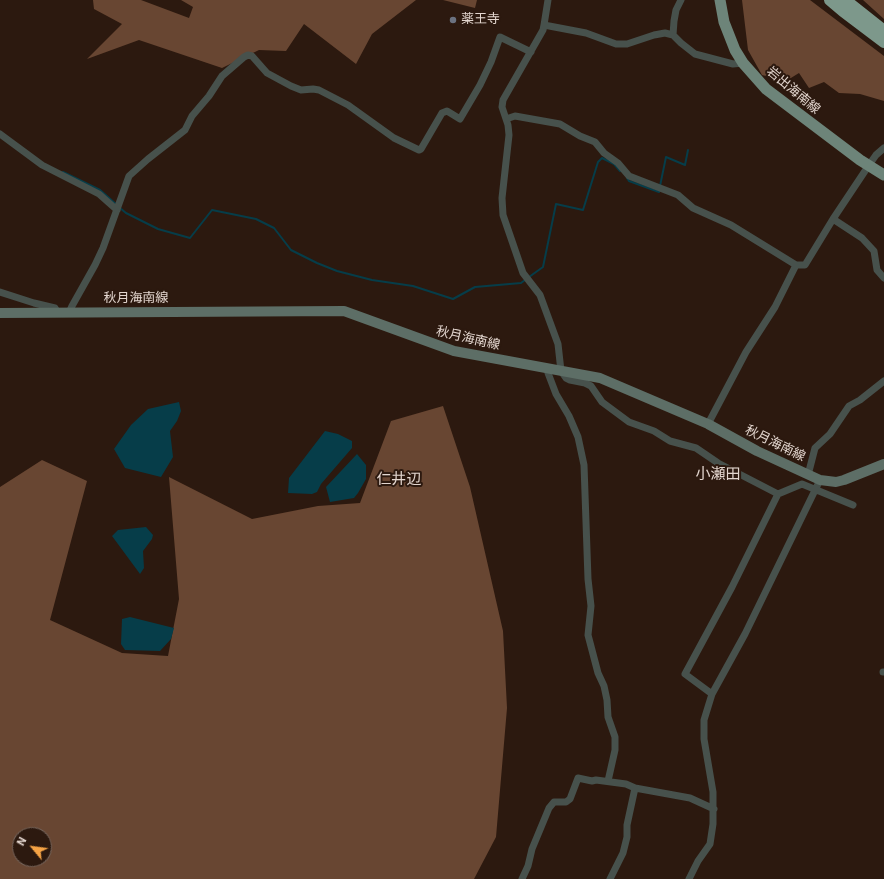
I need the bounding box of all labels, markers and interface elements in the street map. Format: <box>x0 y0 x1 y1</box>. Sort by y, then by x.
place label: 薬王寺 <box>461 12 500 28</box>
marker: 薬王寺 <box>448 15 458 25</box>
street label: 岩出海南線 <box>763 64 823 118</box>
street label: 秋月海南線 <box>104 291 168 307</box>
street label: 秋月海南線 <box>435 324 501 354</box>
street label: 秋月海南線 <box>742 423 808 465</box>
district label: 小瀬田 <box>696 466 740 484</box>
district label: 仁井辺 <box>377 471 421 489</box>
north arrow <box>12 827 52 867</box>
text: N <box>14 835 30 848</box>

